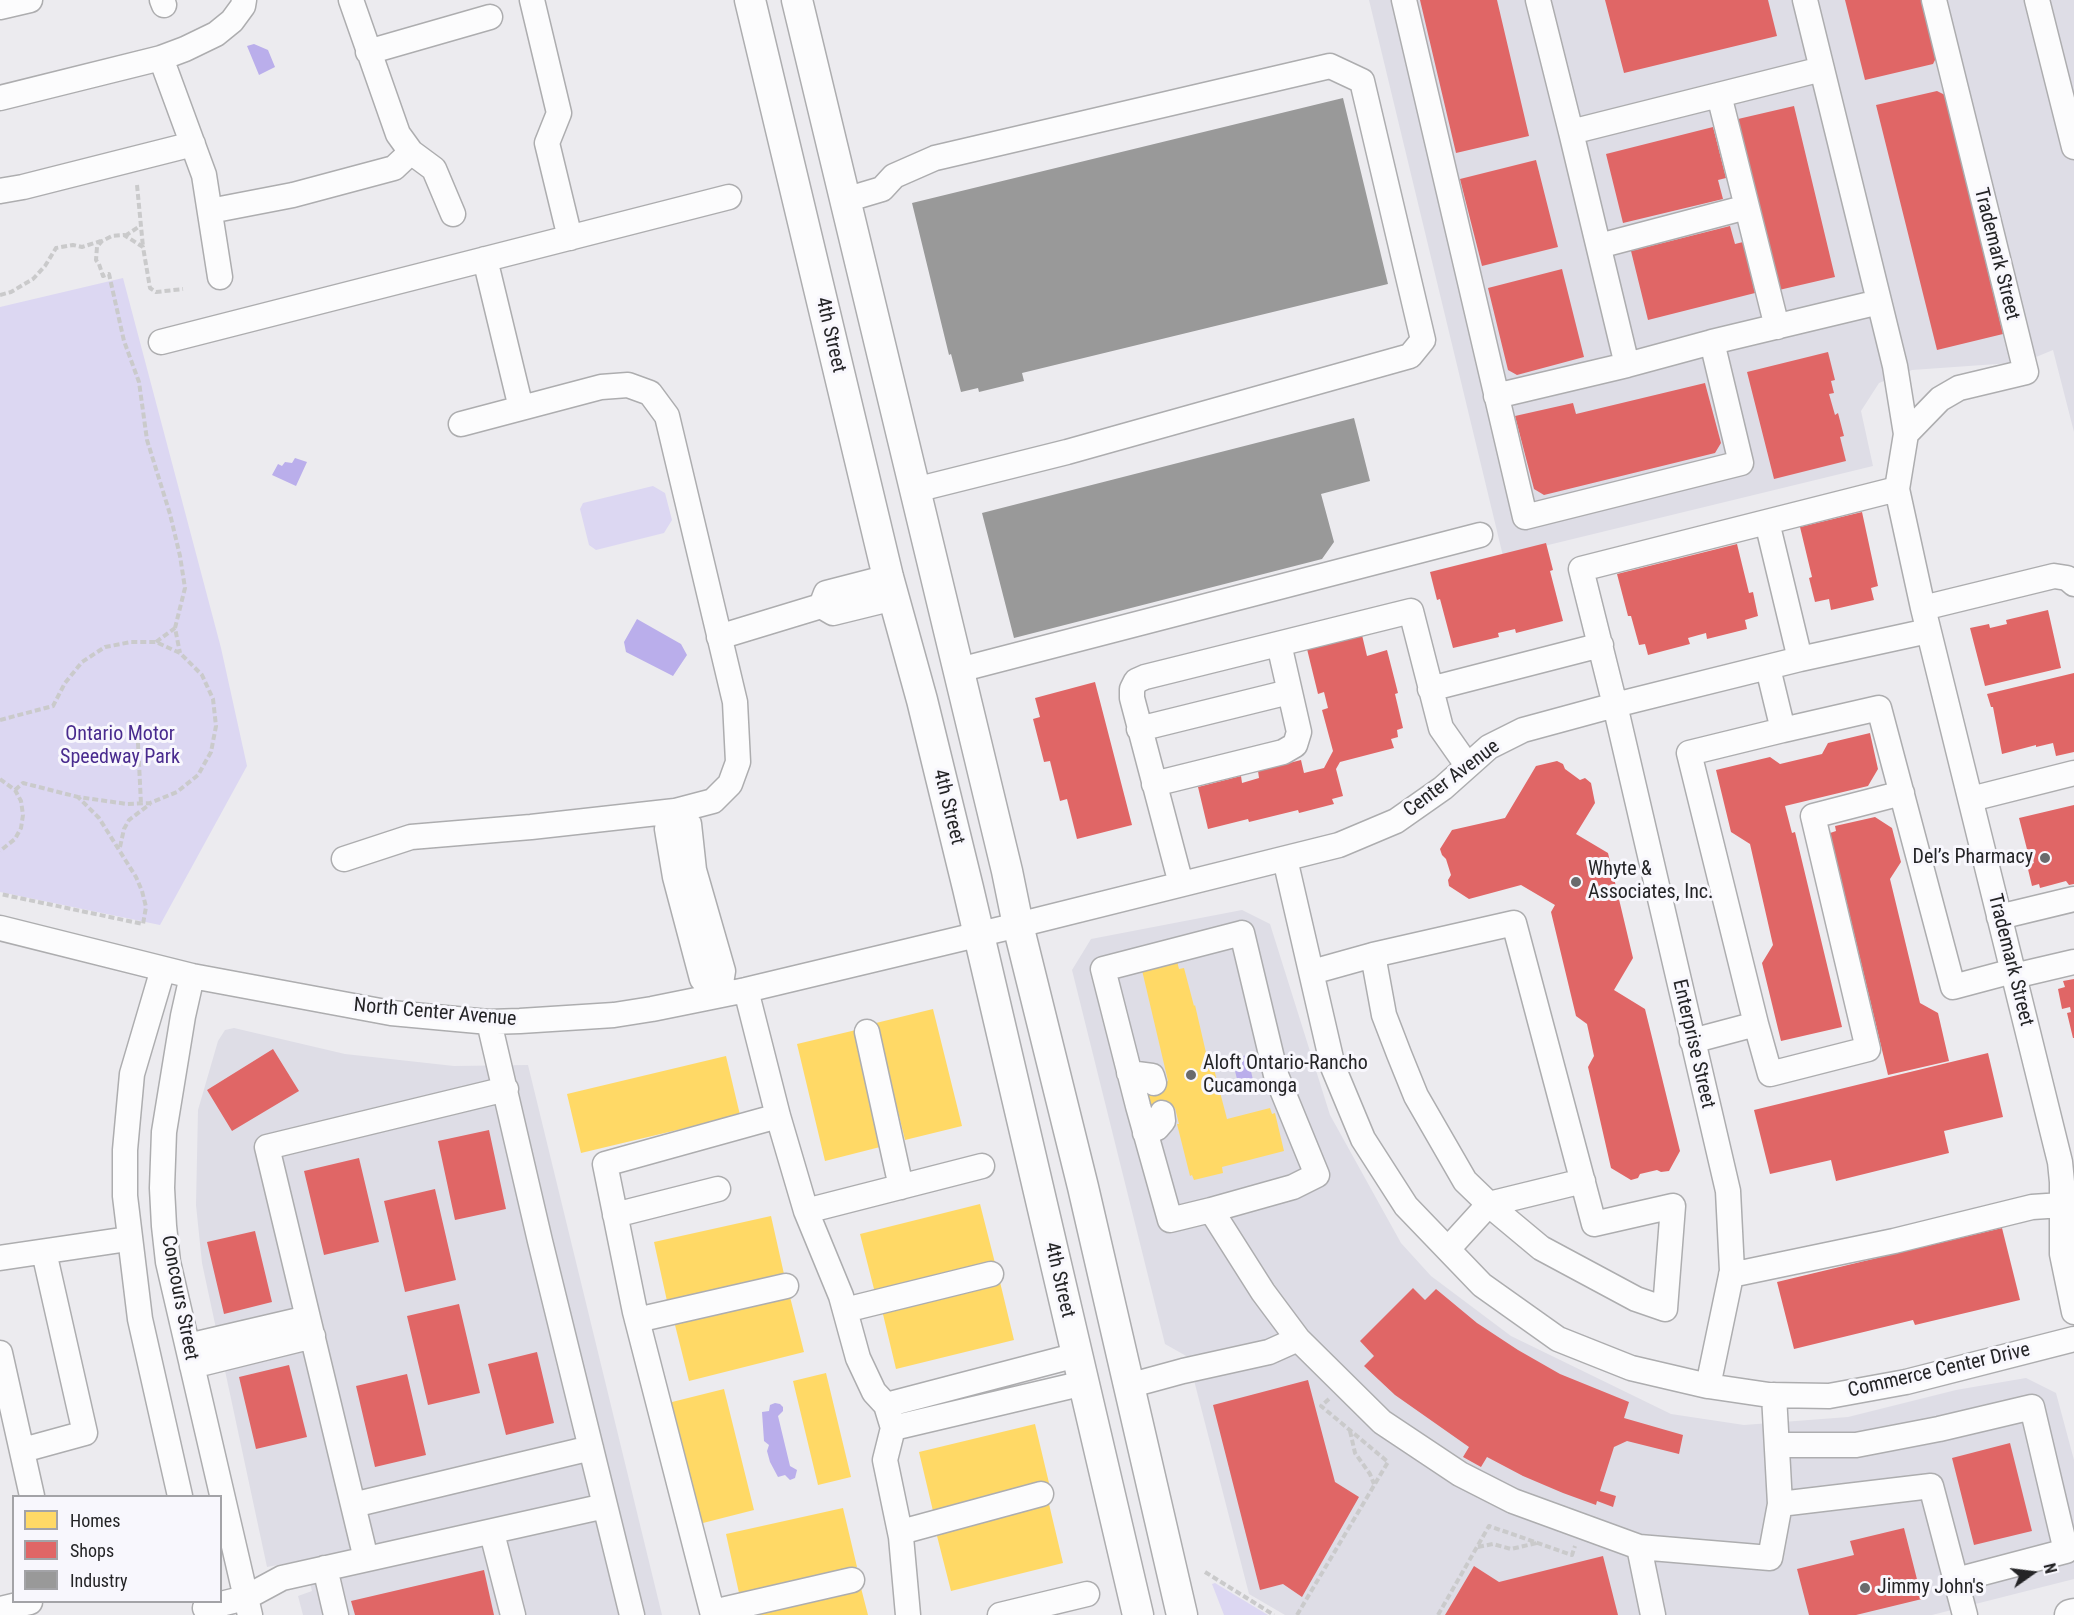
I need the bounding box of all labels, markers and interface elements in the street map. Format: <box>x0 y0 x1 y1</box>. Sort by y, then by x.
street label: Trademark Street <box>1968 185 2024 323</box>
street label: 4th Street <box>810 295 850 375</box>
park label: Ontario Motor Speedway Park <box>60 723 180 770</box>
street label: Center Avenue <box>1399 735 1505 823</box>
street label: 4th Street <box>927 767 969 847</box>
place label: Del’s Pharmacy <box>1912 846 2033 870</box>
marker: Del’s Pharmacy <box>2038 851 2052 865</box>
place label: Whyte & Associates, Inc. <box>1588 858 1713 905</box>
marker: Whyte & Associates, Inc. <box>1569 875 1583 889</box>
street label: Trademark Street <box>1982 891 2038 1029</box>
street label: Enterprise Street <box>1667 977 1719 1111</box>
street label: North Center Avenue <box>353 994 517 1032</box>
place label: Aloft Ontario-Rancho Cucamonga <box>1203 1052 1368 1099</box>
marker: Aloft Ontario-Rancho Cucamonga <box>1184 1068 1198 1082</box>
street label: Concours Street <box>155 1234 203 1362</box>
street label: 4th Street <box>1039 1240 1079 1320</box>
street label: Commerce Center Drive <box>1846 1338 2032 1404</box>
legend <box>12 1495 222 1603</box>
text: Homes <box>70 1510 120 1531</box>
text: Shops <box>70 1540 114 1561</box>
north arrow <box>2002 1543 2062 1603</box>
text: N <box>2040 1561 2060 1576</box>
text: Industry <box>70 1570 128 1591</box>
place label: Jimmy John's <box>1877 1576 1984 1600</box>
marker: Jimmy John's <box>1858 1581 1872 1595</box>

